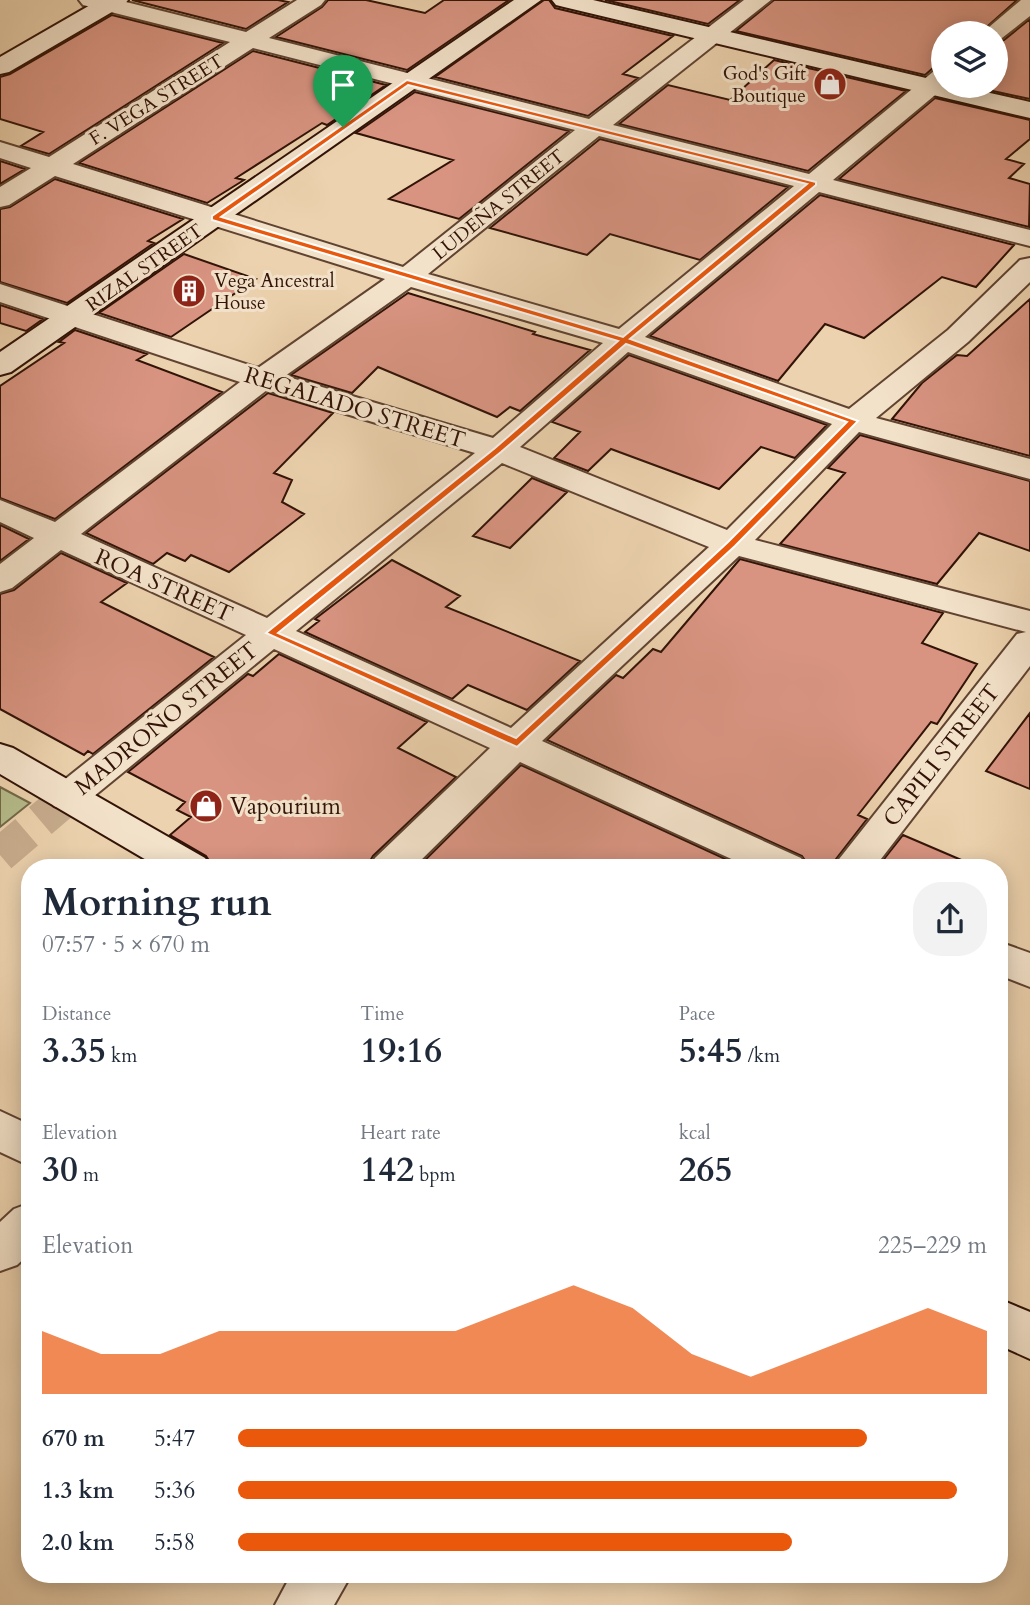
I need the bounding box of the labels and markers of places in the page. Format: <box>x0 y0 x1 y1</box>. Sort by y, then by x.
pin <box>313 55 373 127</box>
place label: God's Gift Boutique <box>723 61 806 109</box>
shop icon: God's Gift Boutique <box>811 65 849 103</box>
place label: Vega Ancestral House <box>214 268 335 316</box>
building icon: Vega Ancestral House <box>170 272 208 310</box>
shop icon: Vapourium <box>187 787 225 825</box>
place label: Vapourium <box>230 791 342 822</box>

